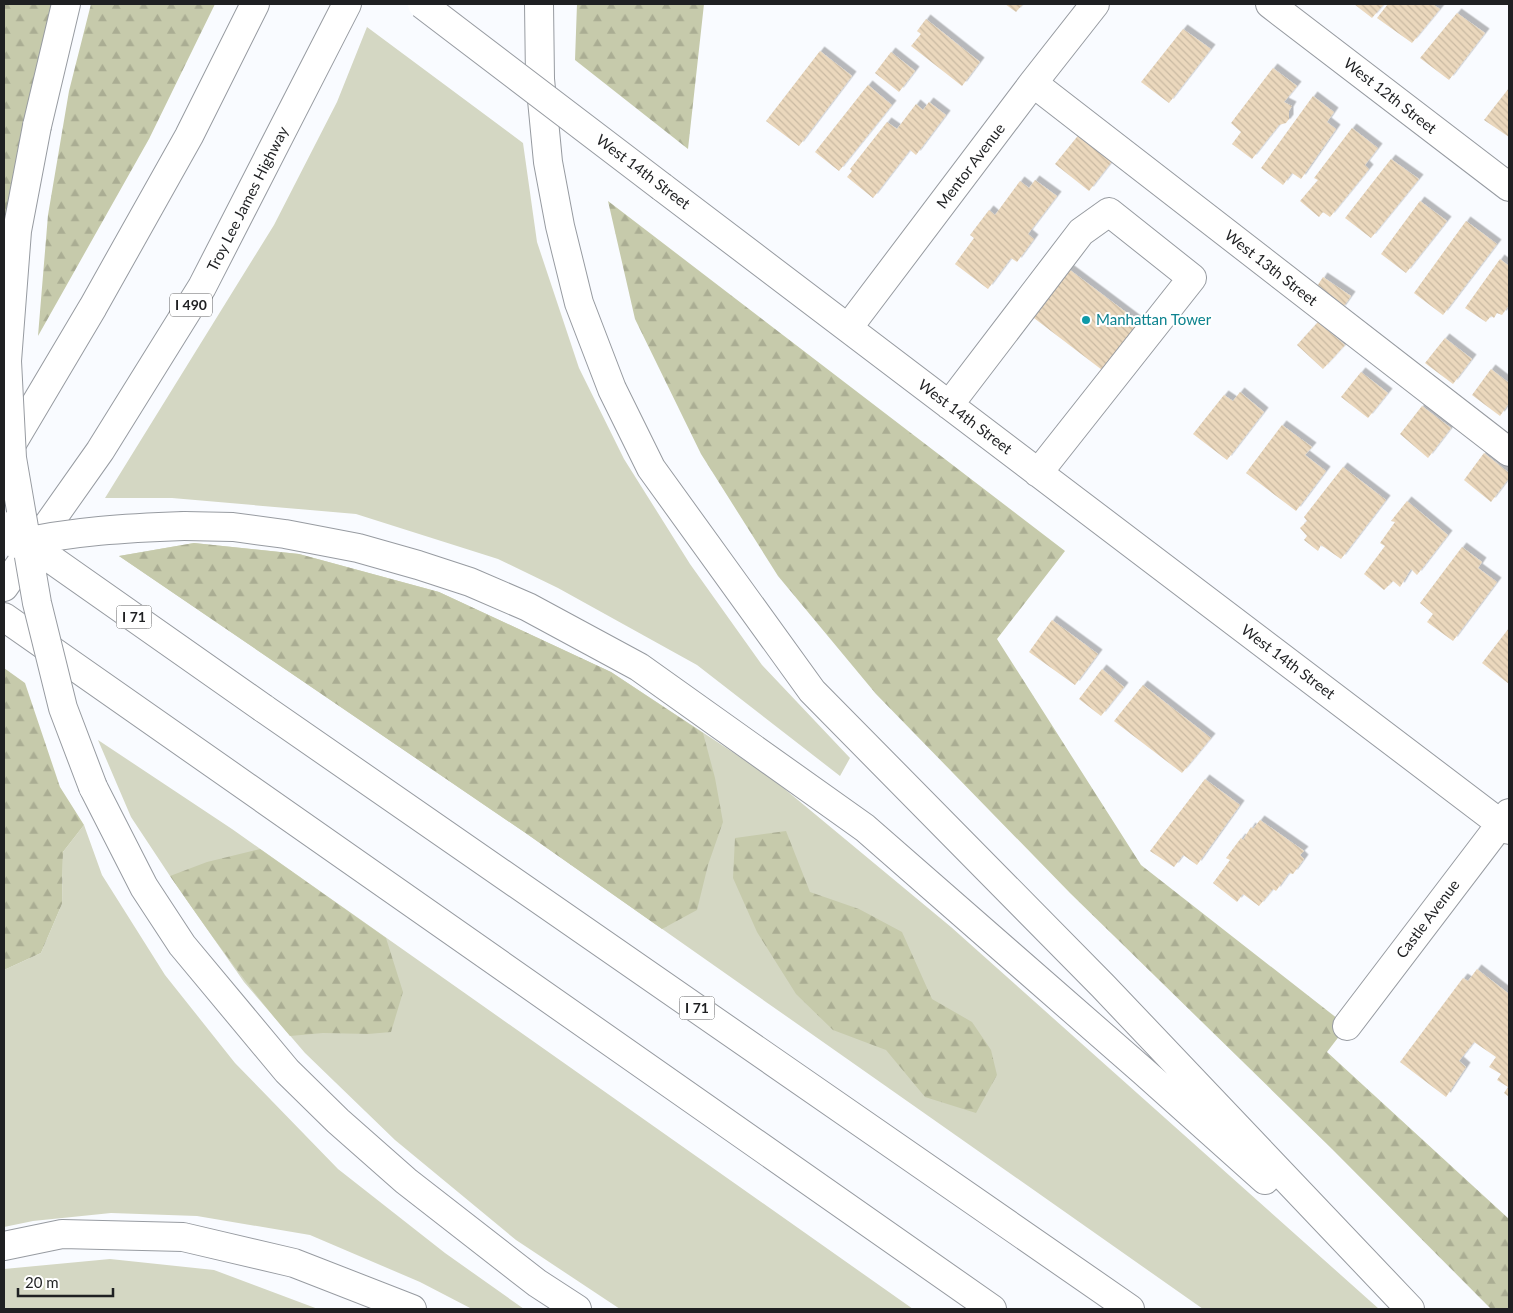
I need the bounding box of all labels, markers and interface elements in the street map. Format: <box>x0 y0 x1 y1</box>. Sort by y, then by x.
street label: West 12th Street <box>1341 53 1441 137</box>
street label: Mentor Avenue <box>932 119 1008 211</box>
street label: Troy Lee James Highway <box>203 123 292 274</box>
street label: West 14th Street <box>593 130 695 213</box>
street label: West 13th Street <box>1222 225 1322 309</box>
road number: I 490 <box>170 294 212 316</box>
place label: Manhattan Tower <box>1096 310 1212 328</box>
marker: Manhattan Tower <box>1080 314 1092 326</box>
street label: West 14th Street <box>915 375 1017 458</box>
road number: I 71 <box>116 606 152 628</box>
street label: West 14th Street <box>1238 620 1340 703</box>
street label: Castle Avenue <box>1392 875 1463 961</box>
road number: I 71 <box>680 996 714 1020</box>
scale bar <box>18 1266 112 1298</box>
text: 20 m <box>25 1273 59 1291</box>

